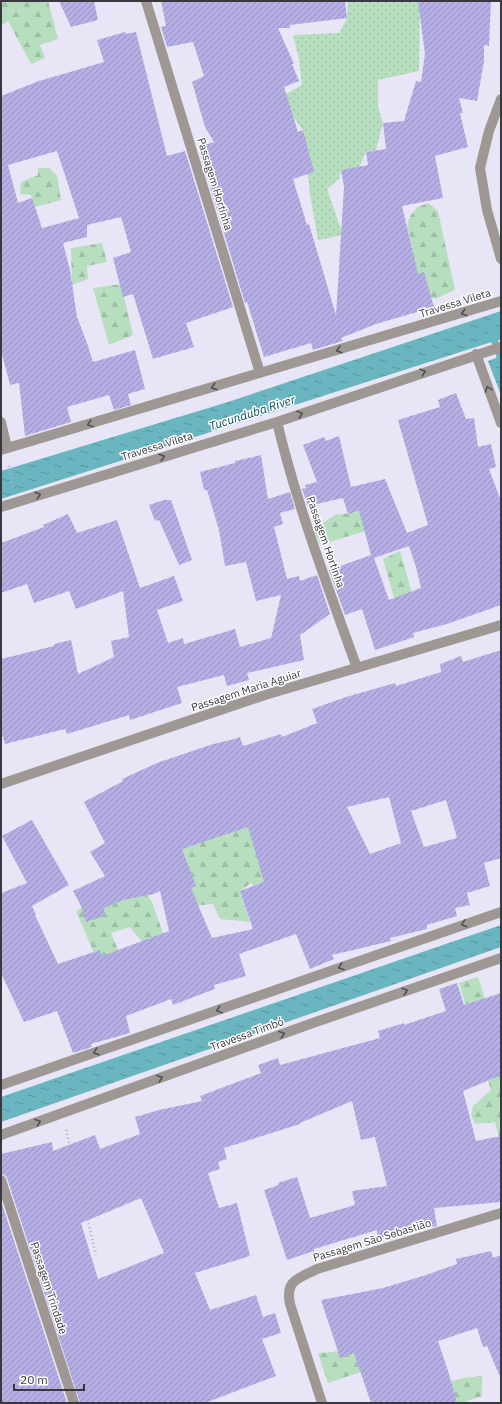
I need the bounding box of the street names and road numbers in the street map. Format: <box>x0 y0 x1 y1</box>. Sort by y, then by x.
street label: Passagem Hortinha <box>194 136 236 232</box>
street label: Travessa Vileta <box>417 285 493 321</box>
street label: Travessa Vileta <box>119 428 195 464</box>
street label: Passagem Hortinha <box>304 494 348 590</box>
street label: Passagem Maria Aguiar <box>189 666 303 714</box>
street label: Travessa Timbó <box>208 1014 286 1054</box>
street label: Passagem São Sebastião <box>311 1215 433 1265</box>
street label: Passagem Trindade <box>27 1240 71 1336</box>

